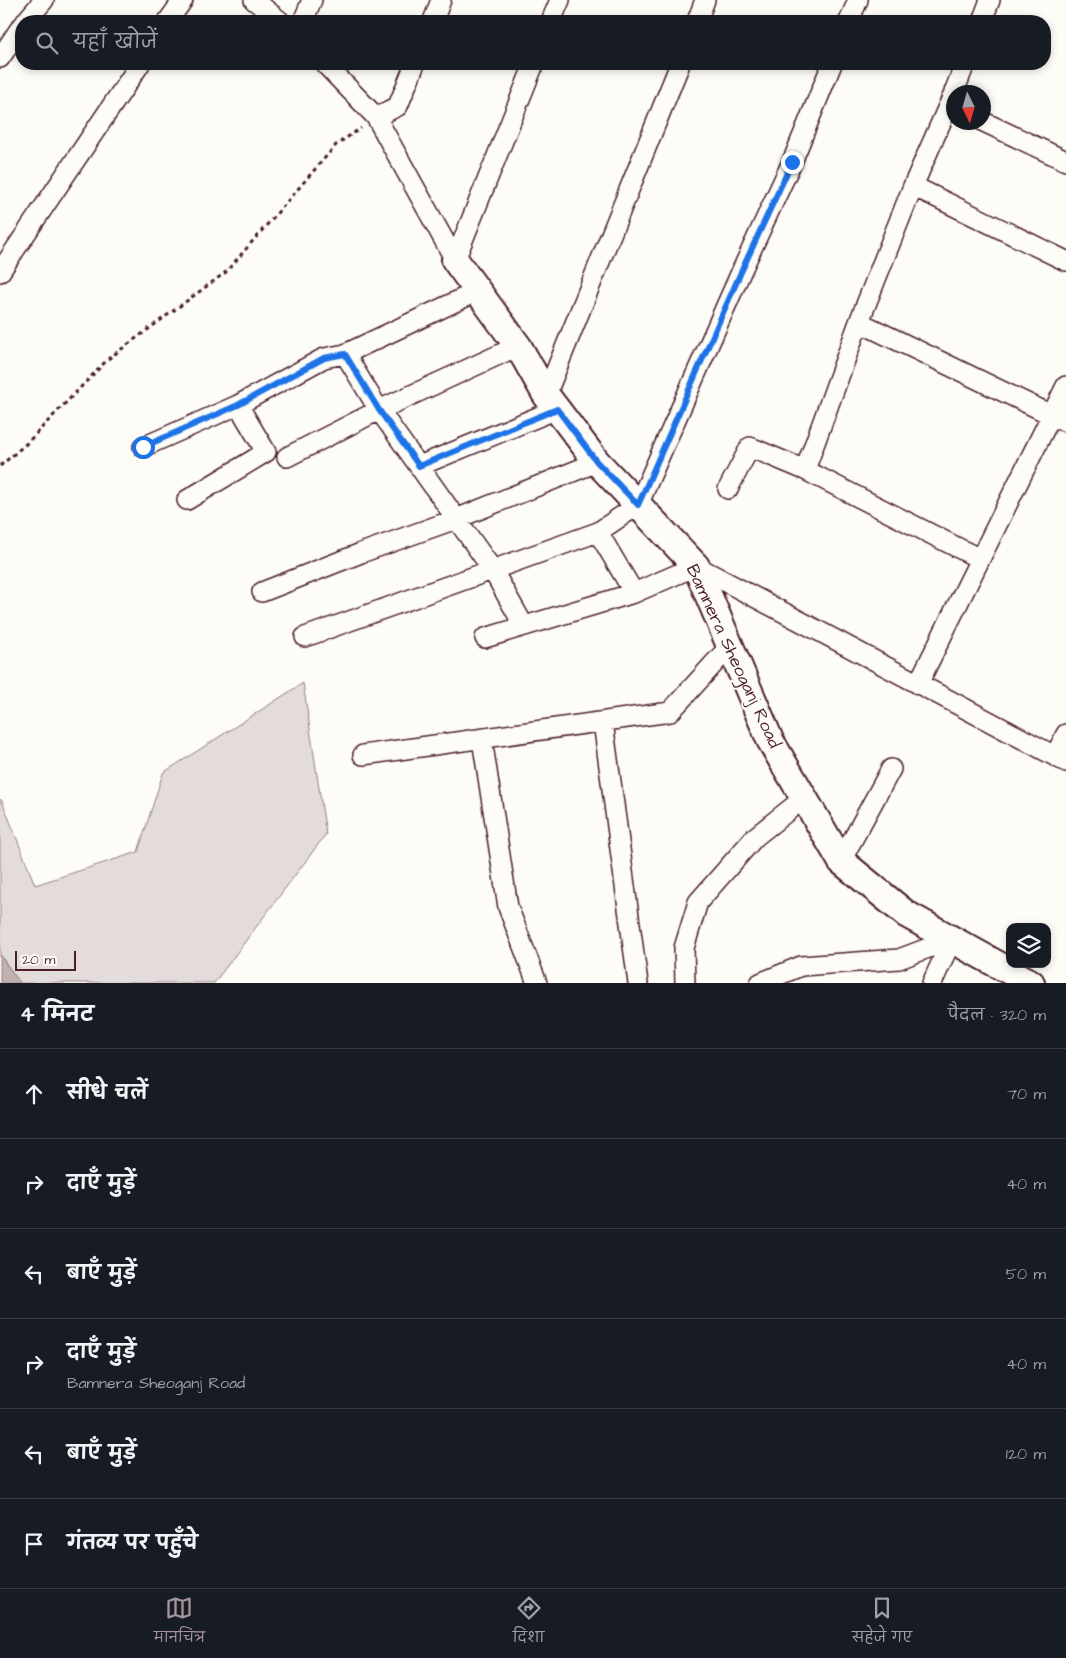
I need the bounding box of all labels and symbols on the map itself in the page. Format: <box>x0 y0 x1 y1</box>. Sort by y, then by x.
north arrow <box>946 85 991 130</box>
route end <box>781 151 804 174</box>
route start <box>132 436 155 459</box>
street label: Bamnera Sheoganj Road <box>679 560 787 753</box>
scale bar <box>15 948 76 971</box>

